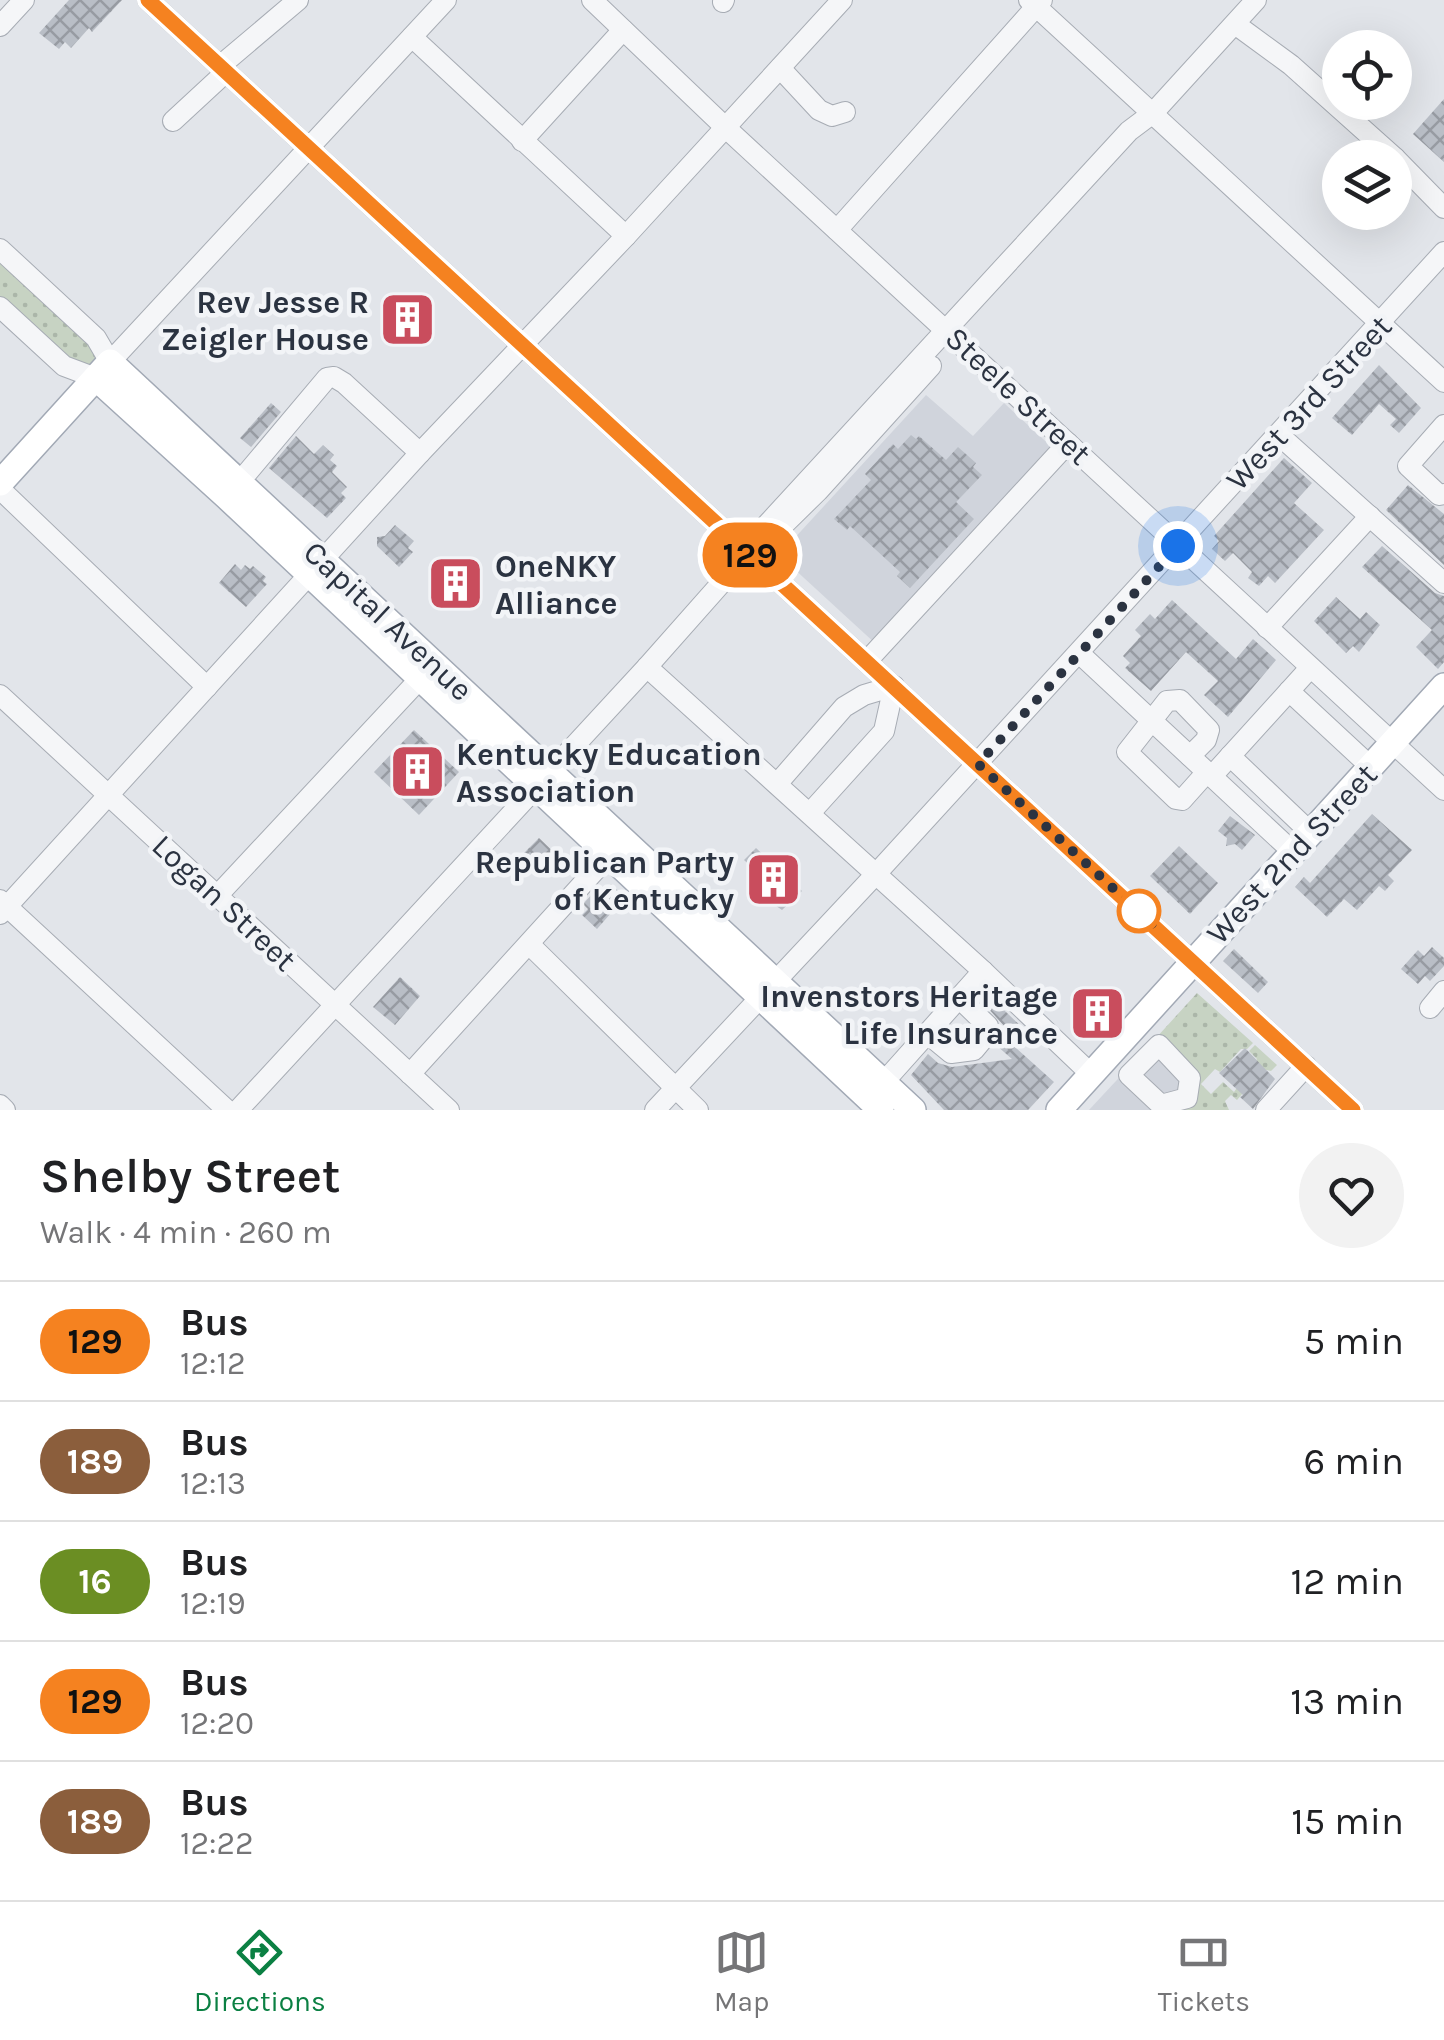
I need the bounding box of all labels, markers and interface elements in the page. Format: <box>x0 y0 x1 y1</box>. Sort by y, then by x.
map controls <box>1322 30 1412 230</box>
button: locate <box>1322 30 1412 120</box>
button: layers <box>1322 140 1412 230</box>
place label: Rev Jesse R Zeigler House <box>161 284 369 358</box>
building icon: Rev Jesse R Zeigler House <box>378 290 438 350</box>
street label: West 3rd Street <box>1219 308 1399 498</box>
street label: Steele Street <box>938 319 1098 473</box>
your location <box>1153 521 1203 571</box>
line badge: 129 <box>692 522 808 588</box>
street label: Capital Avenue <box>296 533 480 709</box>
text: 129 <box>722 535 778 576</box>
place label: OneNKY Alliance <box>495 548 618 622</box>
building icon: OneNKY Alliance <box>426 554 486 614</box>
place label: Kentucky Education Association <box>456 736 762 810</box>
building icon: Kentucky Education Association <box>387 742 447 802</box>
street label: West 2nd Street <box>1199 756 1385 952</box>
street label: Logan Street <box>145 827 303 979</box>
place label: Republican Party of Kentucky <box>475 844 734 918</box>
building icon: Republican Party of Kentucky <box>743 850 803 910</box>
unlabelled marker <box>1118 890 1160 932</box>
place label: Invenstors Heritage Life Insurance <box>760 978 1058 1052</box>
building icon: Invenstors Heritage Life Insurance <box>1067 984 1127 1044</box>
button: heart <box>1299 1143 1404 1248</box>
text: Shelby Street <box>40 1148 341 1204</box>
text: Walk · 4 min · 260 m <box>40 1214 332 1251</box>
text: Bus <box>180 1300 249 1345</box>
text: 5 min <box>1304 1319 1404 1364</box>
text: 129 <box>67 1321 123 1362</box>
text: 12:12 <box>180 1345 246 1382</box>
text: Bus <box>180 1420 249 1465</box>
text: 6 min <box>1303 1439 1404 1484</box>
text: 189 <box>67 1441 123 1482</box>
text: 12:13 <box>180 1465 246 1502</box>
text: Bus <box>180 1540 249 1585</box>
text: 12 min <box>1291 1559 1404 1604</box>
text: 16 <box>78 1561 112 1602</box>
text: 12:19 <box>180 1585 246 1622</box>
text: Bus <box>180 1660 249 1705</box>
text: 13 min <box>1290 1679 1404 1724</box>
text: 129 <box>67 1681 123 1722</box>
text: 12:20 <box>180 1705 254 1742</box>
text: Bus <box>180 1780 249 1825</box>
text: 15 min <box>1291 1799 1404 1844</box>
text: 189 <box>67 1801 123 1842</box>
text: 12:22 <box>180 1825 254 1862</box>
tab: Directions <box>194 1925 326 2018</box>
tab: Map <box>714 1925 769 2018</box>
tab: Tickets <box>1158 1925 1250 2018</box>

